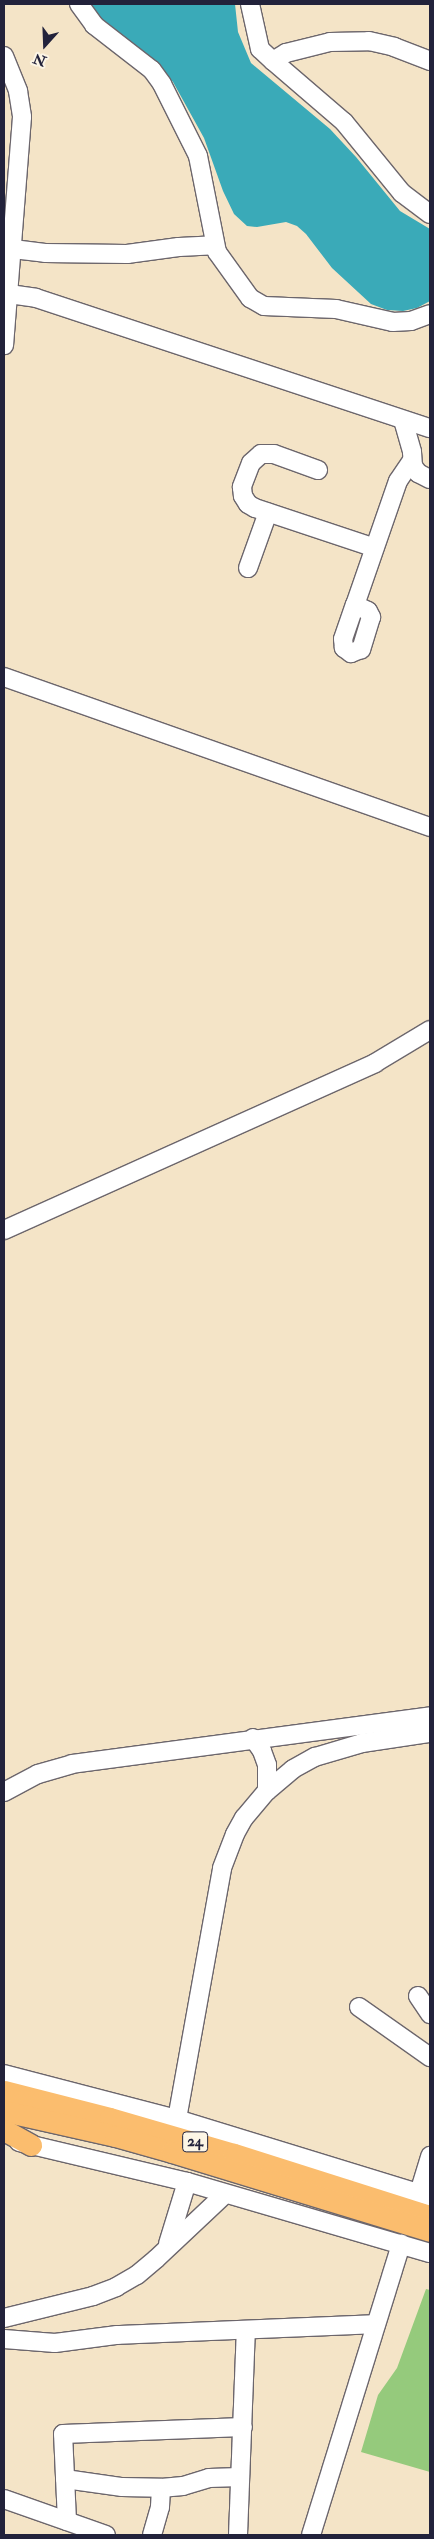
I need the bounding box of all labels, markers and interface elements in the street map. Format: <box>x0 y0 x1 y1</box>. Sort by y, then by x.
north arrow <box>20 20 70 70</box>
text: N <box>31 49 49 70</box>
road number: 24 <box>181 2130 209 2154</box>

